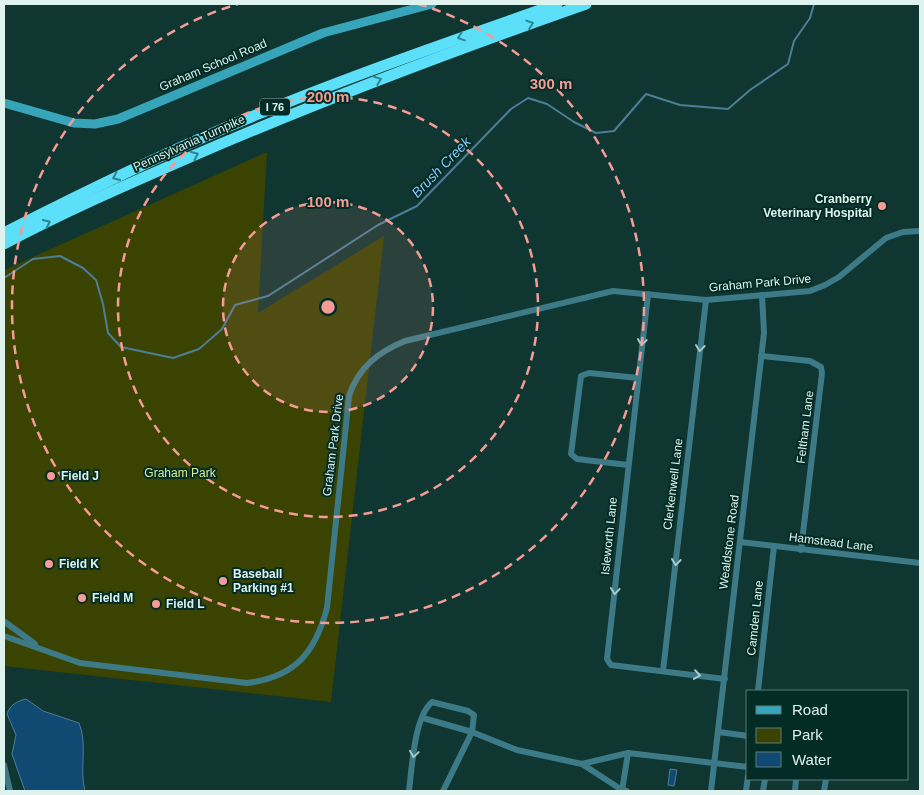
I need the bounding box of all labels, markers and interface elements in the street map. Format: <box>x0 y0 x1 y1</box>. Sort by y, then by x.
one-way arrow <box>525 19 534 29</box>
one-way arrow <box>457 31 466 41</box>
street label: Graham School Road <box>157 36 269 94</box>
text: 300 m <box>530 75 572 92</box>
one-way arrow <box>373 76 381 86</box>
text: 200 m <box>307 88 349 105</box>
road number: I 76 <box>260 98 290 115</box>
street label: Pennsylvania Turnpike <box>131 112 247 174</box>
water label: Brush Creek <box>408 133 474 201</box>
one-way arrow <box>190 150 199 161</box>
one-way arrow <box>112 170 121 181</box>
place label: Cranberry Veterinary Hospital <box>763 192 872 220</box>
text: 100 m <box>307 193 349 210</box>
marker: Cranberry Veterinary Hospital <box>876 200 888 212</box>
one-way arrow <box>42 219 51 229</box>
street label: Graham Park Drive <box>708 272 812 294</box>
centre of rings <box>319 298 337 316</box>
one-way arrow <box>637 338 648 346</box>
one-way arrow <box>695 345 706 353</box>
street label: Feltham Lane <box>794 389 816 464</box>
street label: Graham Park Drive <box>320 393 346 497</box>
street label: Clerkenwell Lane <box>660 437 686 531</box>
park label: Graham Park <box>144 466 217 480</box>
place label: Field J <box>61 469 99 483</box>
marker: Field J <box>45 470 57 482</box>
street label: Wealdstone Road <box>716 494 742 590</box>
street label: Isleworth Lane <box>598 496 620 576</box>
street label: Hamstead Lane <box>788 530 874 554</box>
place label: Field K <box>59 557 99 571</box>
marker: Field K <box>43 558 55 570</box>
one-way arrow <box>671 558 682 566</box>
place label: Baseball Parking #1 <box>233 567 294 595</box>
marker: Baseball Parking #1 <box>217 575 229 587</box>
street label: Camden Lane <box>744 579 766 656</box>
one-way arrow <box>610 587 621 595</box>
place label: Field M <box>92 591 133 605</box>
marker: Field M <box>76 592 88 604</box>
place label: Field L <box>166 597 205 611</box>
marker: Field L <box>150 598 162 610</box>
one-way arrow <box>693 669 701 680</box>
legend <box>746 690 909 780</box>
text: Road <box>792 701 828 718</box>
text: Park <box>792 726 823 743</box>
one-way arrow <box>409 750 420 758</box>
text: Water <box>792 751 831 768</box>

